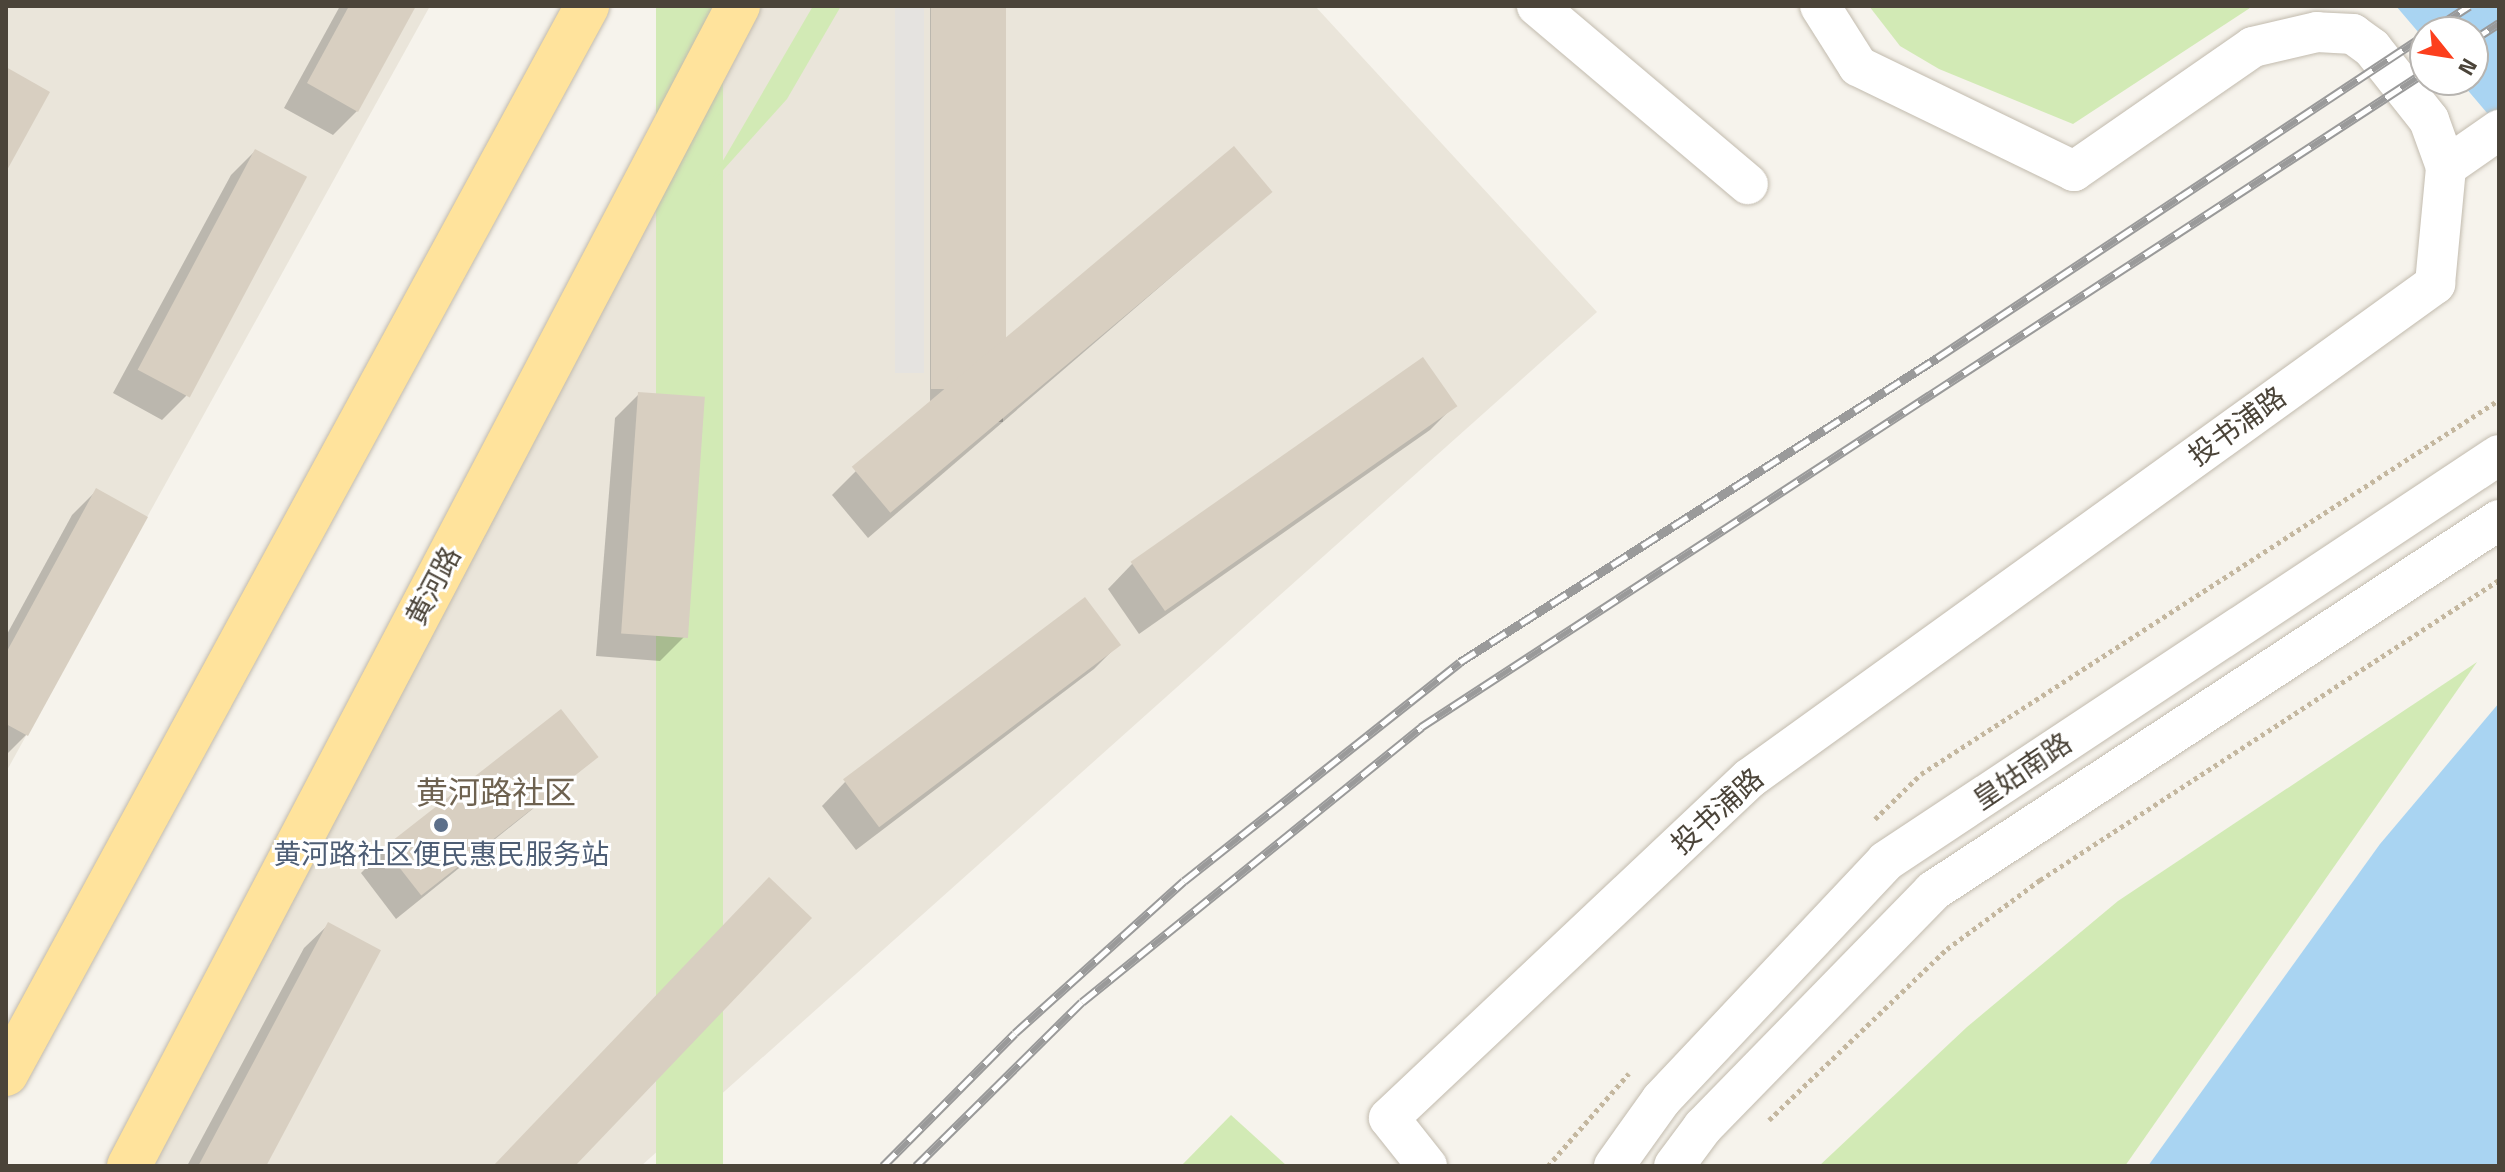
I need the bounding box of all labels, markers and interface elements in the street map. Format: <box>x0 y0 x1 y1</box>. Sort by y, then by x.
north arrow <box>2409 16 2489 96</box>
text: N <box>2450 52 2487 82</box>
street label: 投书浦路 <box>2182 379 2292 473</box>
street label: 黄河路 <box>398 541 468 631</box>
street label: 皇姑南路 <box>1966 726 2078 816</box>
street label: 投书浦路 <box>1664 761 1770 861</box>
district label: 黄河路社区 <box>416 773 576 811</box>
marker: 黄河路社区便民惠民服务站 <box>432 816 450 834</box>
place label: 黄河路社区便民惠民服务站 <box>273 837 609 871</box>

